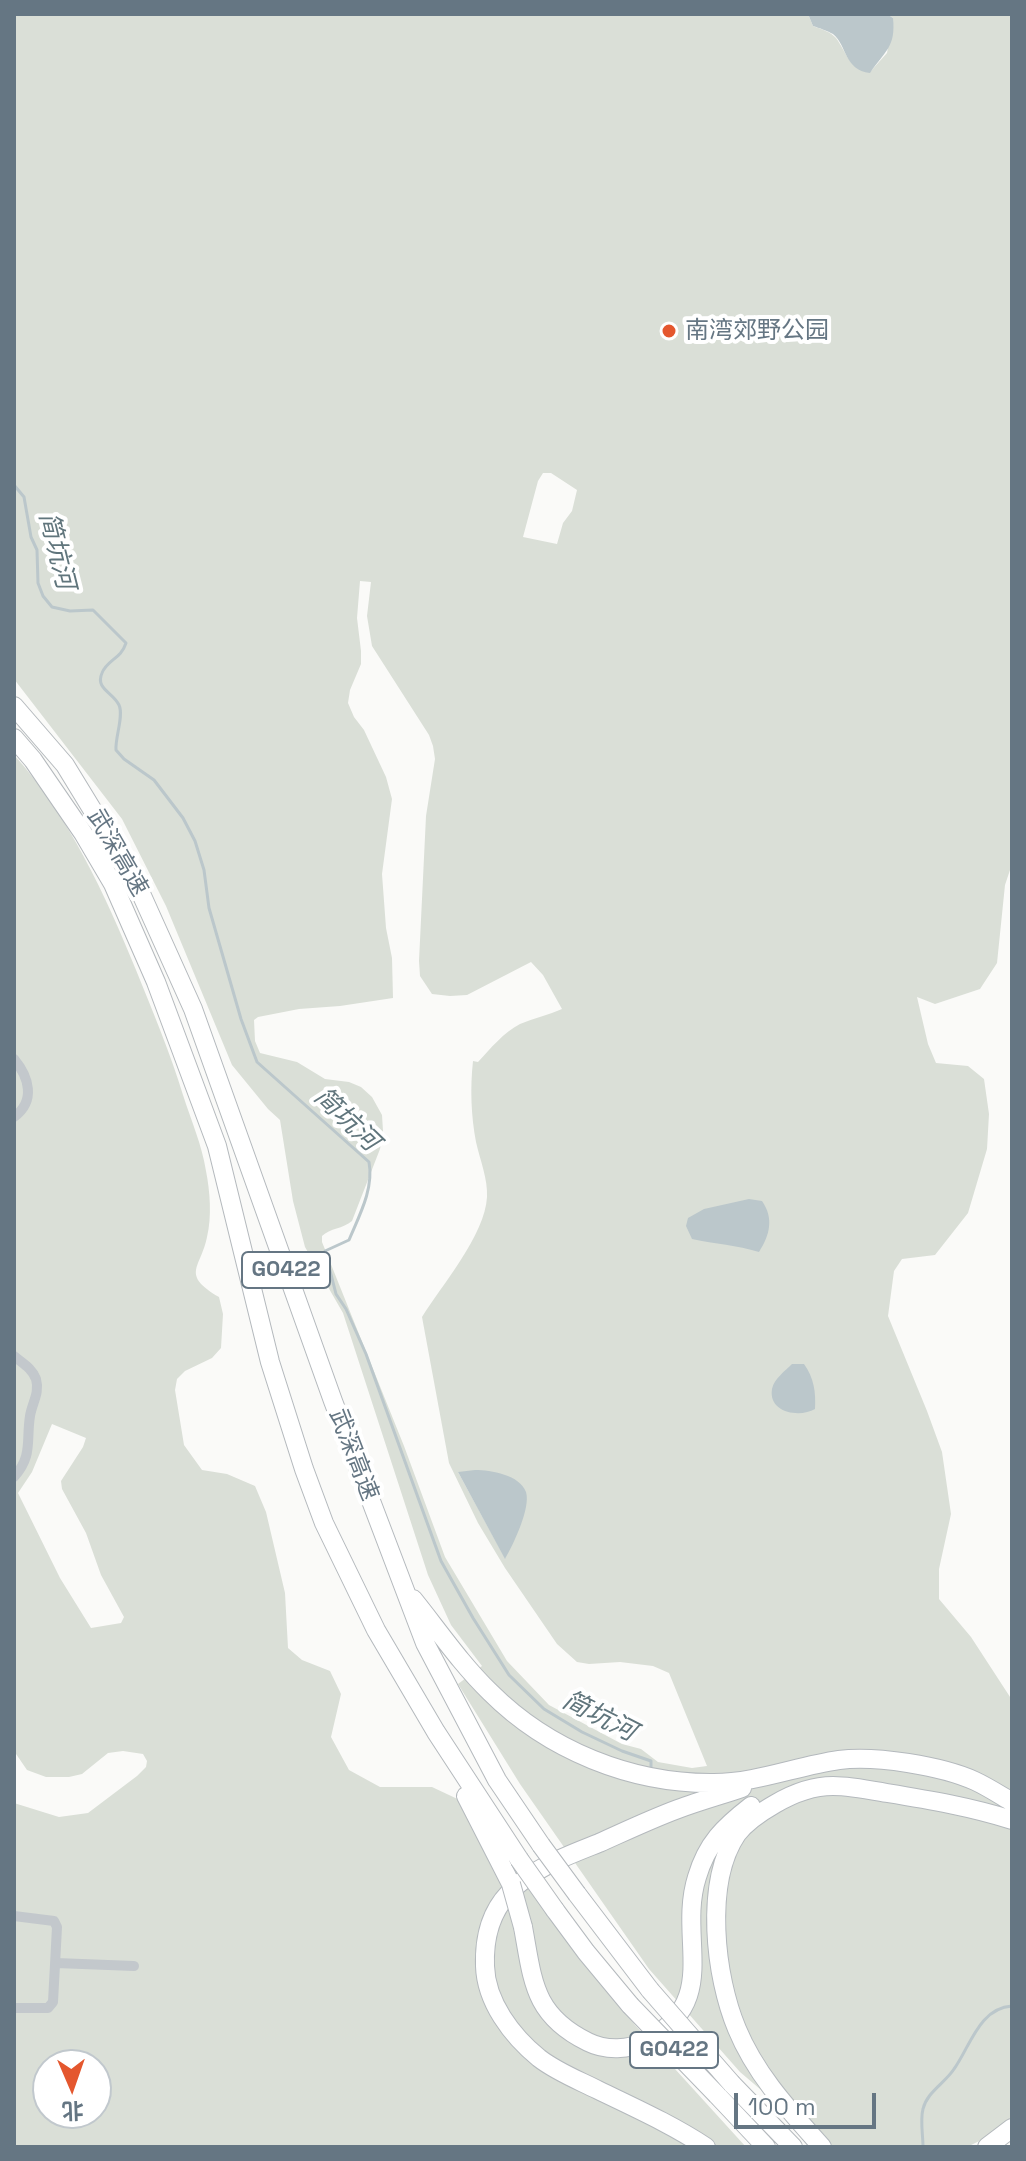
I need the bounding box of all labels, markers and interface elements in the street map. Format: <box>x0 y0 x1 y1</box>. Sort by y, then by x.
place label: 南湾郊野公园 <box>685 317 829 345</box>
marker: 南湾郊野公园 <box>660 322 678 340</box>
water label: 简坑河 <box>31 509 81 593</box>
street label: 武深高速 <box>81 804 153 902</box>
water label: 简坑河 <box>307 1082 385 1158</box>
road number: G0422 <box>242 1252 330 1288</box>
street label: 武深高速 <box>322 1405 384 1505</box>
water label: 简坑河 <box>557 1685 641 1749</box>
road number: G0422 <box>630 2032 718 2068</box>
north arrow <box>32 2049 112 2129</box>
scale bar <box>738 2077 880 2127</box>
text: 100 m <box>748 2091 816 2122</box>
text: 北 <box>61 2097 84 2125</box>

